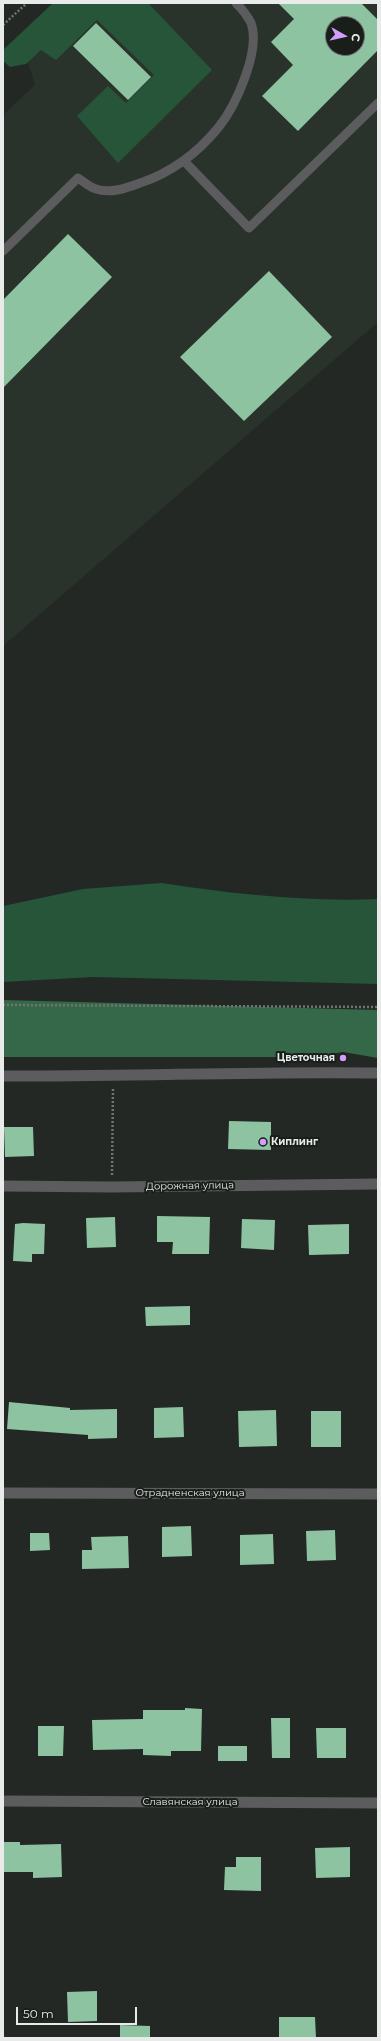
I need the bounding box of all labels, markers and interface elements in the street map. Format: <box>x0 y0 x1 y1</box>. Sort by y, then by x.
north arrow <box>325 16 365 56</box>
text: С <box>348 33 363 42</box>
place label: Цветочная <box>277 1052 335 1064</box>
marker: Цветочная <box>338 1053 348 1063</box>
place label: Киплинг <box>271 1136 318 1148</box>
marker: Киплинг <box>258 1137 268 1147</box>
street label: Дорожная улица <box>146 1179 234 1193</box>
street label: Отрадненская улица <box>135 1487 245 1499</box>
street label: Славянская улица <box>142 1796 238 1808</box>
scale bar <box>18 1999 139 2025</box>
text: 50 m <box>23 2006 54 2021</box>

